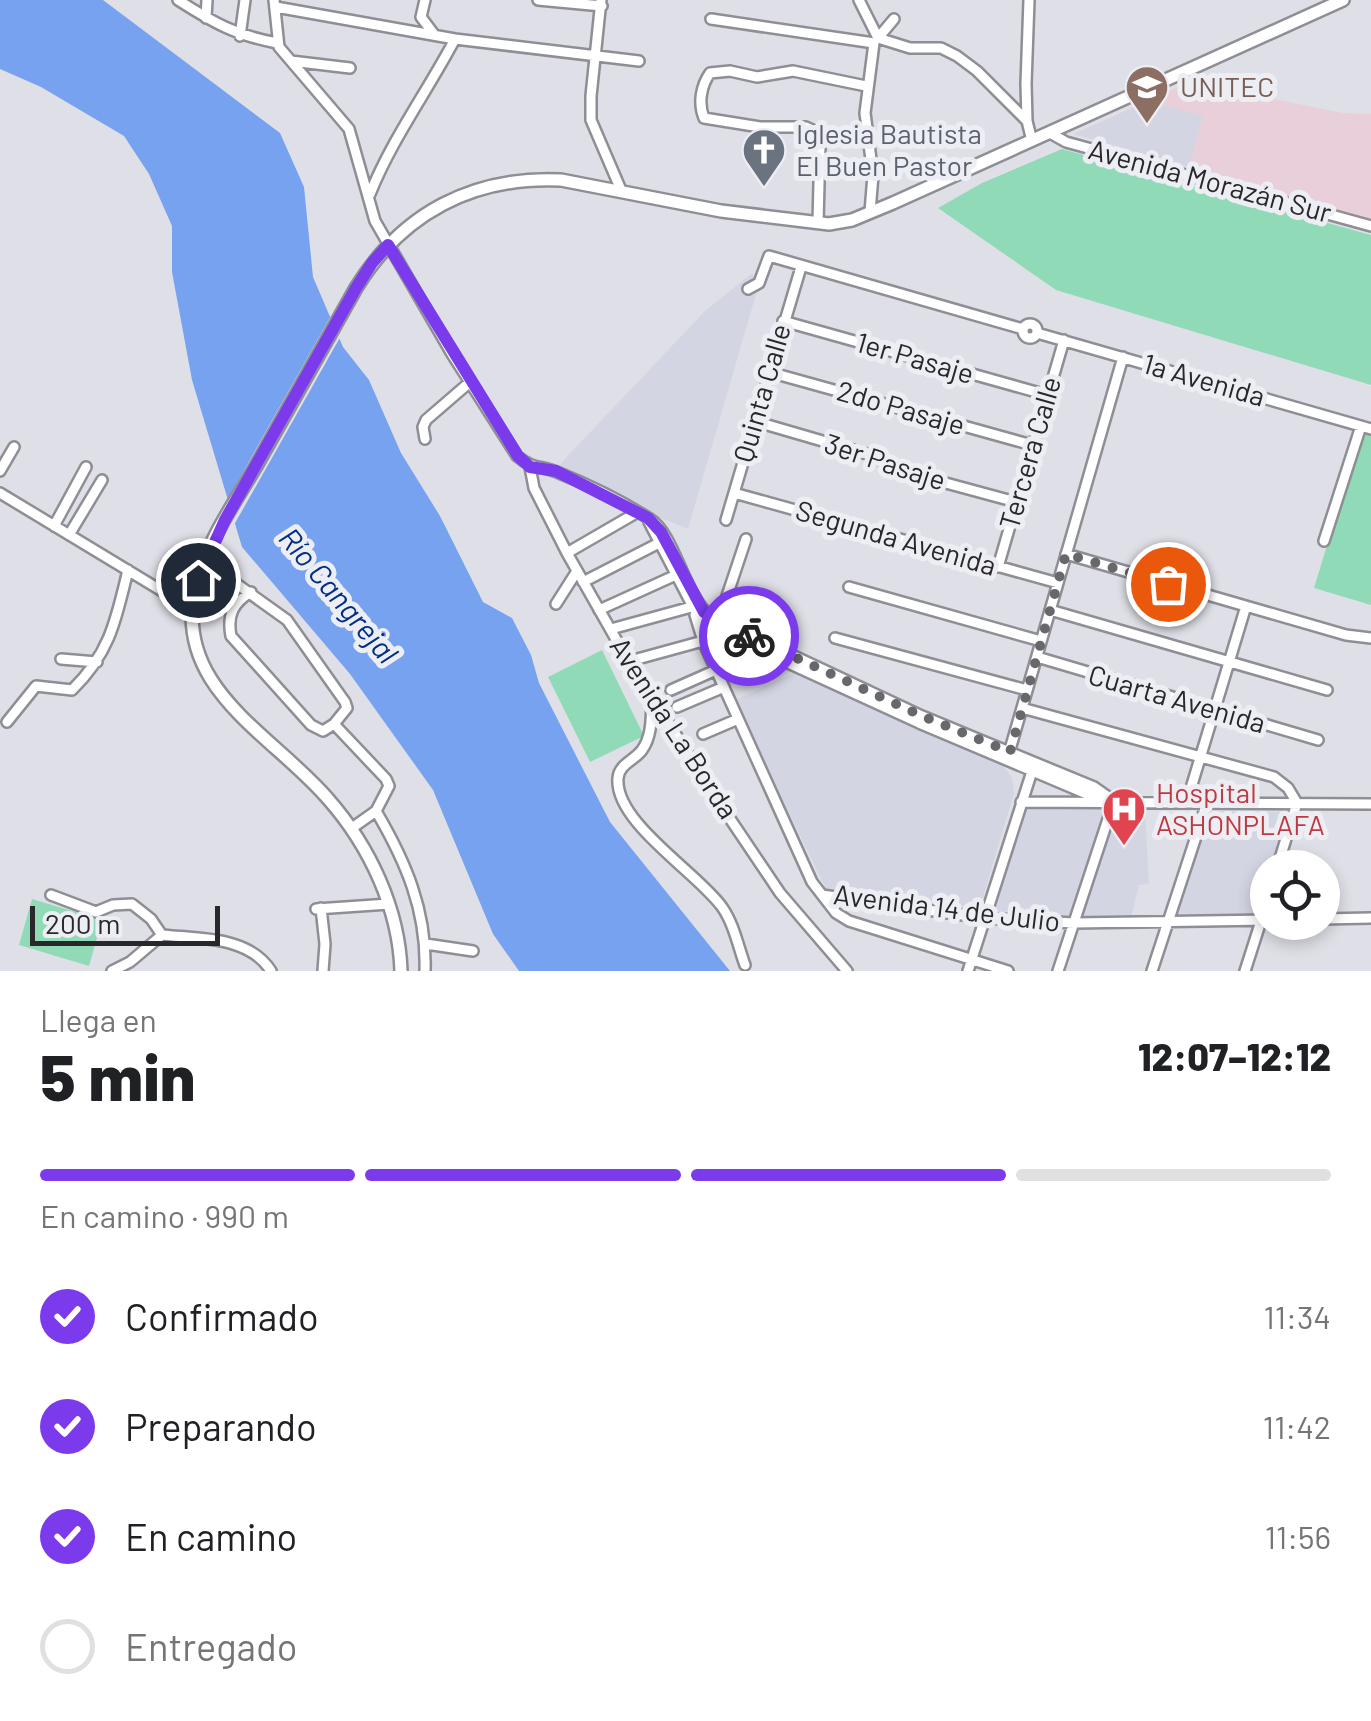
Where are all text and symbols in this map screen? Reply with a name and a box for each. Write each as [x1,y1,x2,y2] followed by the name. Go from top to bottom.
[1124,64,1170,125] school or university icon: UNITEC
[1180,69,1274,103] place label: UNITEC
[796,116,982,182] place label: Iglesia Bautista El Buen Pastor
[741,127,787,188] church icon: Iglesia Bautista El Buen Pastor
[1085,131,1335,229] street label: Avenida Morazán Sur
[725,320,797,466] street label: Quinta Calle
[852,324,978,390] street label: 1er Pasaje
[1139,345,1269,413] street label: 1a Avenida
[991,372,1067,533] street label: Tercera Calle
[833,373,969,442] street label: 2do Pasaje
[820,425,950,497] street label: 3er Pasaje
[792,492,1001,582] street label: Segunda Avenida
[272,520,407,670] water label: Río Cangrejal
[156,538,241,623] pin
[1126,542,1211,627] pin
[171,553,226,608] icon: home
[1141,557,1196,612] icon: bag
[699,586,799,686] courier
[722,609,777,664] icon: bike
[603,630,746,825] street label: Avenida La Borda
[1085,657,1270,740] street label: Cuarta Avenida
[1156,775,1325,841] place label: Hospital ASHONPLAFA
[1101,786,1147,847] hospital icon: Hospital ASHONPLAFA
[1250,850,1340,940] map controls
[1250,850,1340,940] button: locate
[832,876,1062,938] street label: Avenida 14 de Julio
[30,901,220,946] scale bar
[45,906,120,940] text: 200 m
[40,1000,157,1038] text: Llega en
[1138,1033,1331,1079] text: 12:07–12:12
[40,1036,195,1114] text: 5 min
[40,1196,289,1234] text: En camino · 990 m
[40,1289,95,1344] icon: check
[125,1293,319,1339] text: Confirmado
[1264,1297,1331,1335] text: 11:34
[40,1399,95,1454] icon: check
[125,1403,317,1449] text: Preparando
[1263,1407,1331,1445] text: 11:42
[40,1509,95,1564] icon: check
[125,1513,297,1559] text: En camino
[1265,1517,1331,1555] text: 11:56
[125,1623,297,1669] text: Entregado

